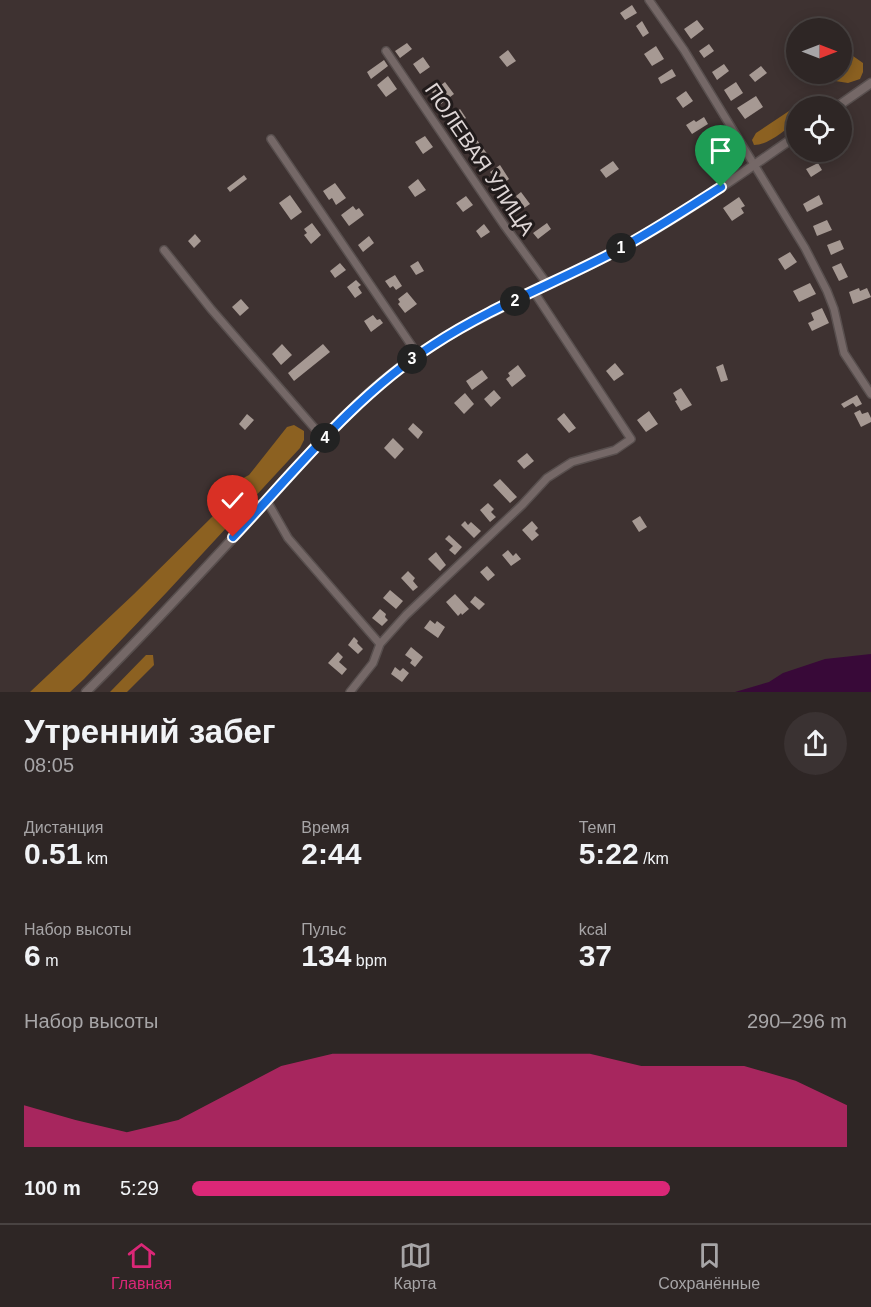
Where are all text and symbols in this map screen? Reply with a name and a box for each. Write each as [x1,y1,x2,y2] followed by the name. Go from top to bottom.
[786,18,852,84] north arrow
[786,18,852,162] map controls
[421,79,539,239] street label: ПОЛЕВАЯ УЛИЦА
[786,96,852,162] button: locate
[695,125,746,187] pin
[704,134,737,167] icon: arrive
[606,233,636,263] pin: 1
[617,239,625,256] text: 1
[500,286,530,316] pin: 2
[511,292,519,309] text: 2
[397,344,427,374] pin: 3
[408,350,416,367] text: 3
[310,423,340,453] pin: 4
[321,429,329,446] text: 4
[207,475,258,537] pin
[216,484,249,517] icon: check
[784,712,847,775] button: share
[24,713,276,750] text: Утренний забег
[24,754,74,776] text: 08:05
[24,819,103,836] text: Дистанция
[301,819,349,836] text: Время
[579,819,616,836] text: Темп
[24,837,82,870] text: 0.51
[301,837,361,870] text: 2:44
[579,837,639,870] text: 5:22
[82,850,108,867] text: km
[639,850,669,867] text: /km
[24,921,131,938] text: Набор высоты
[301,921,346,938] text: Пульс
[579,921,607,938] text: kcal
[24,939,41,972] text: 6
[301,939,351,972] text: 134
[579,939,612,972] text: 37
[41,952,58,969] text: m
[351,952,387,969] text: bpm
[24,1010,158,1032] text: Набор высоты
[747,1010,847,1032] text: 290–296 m
[24,1177,81,1199] text: 100 m
[120,1177,159,1199] text: 5:29
[111,1239,172,1293] tab: Главная
[394,1239,436,1293] tab: Карта
[658,1239,760,1293] tab: Сохранённые

